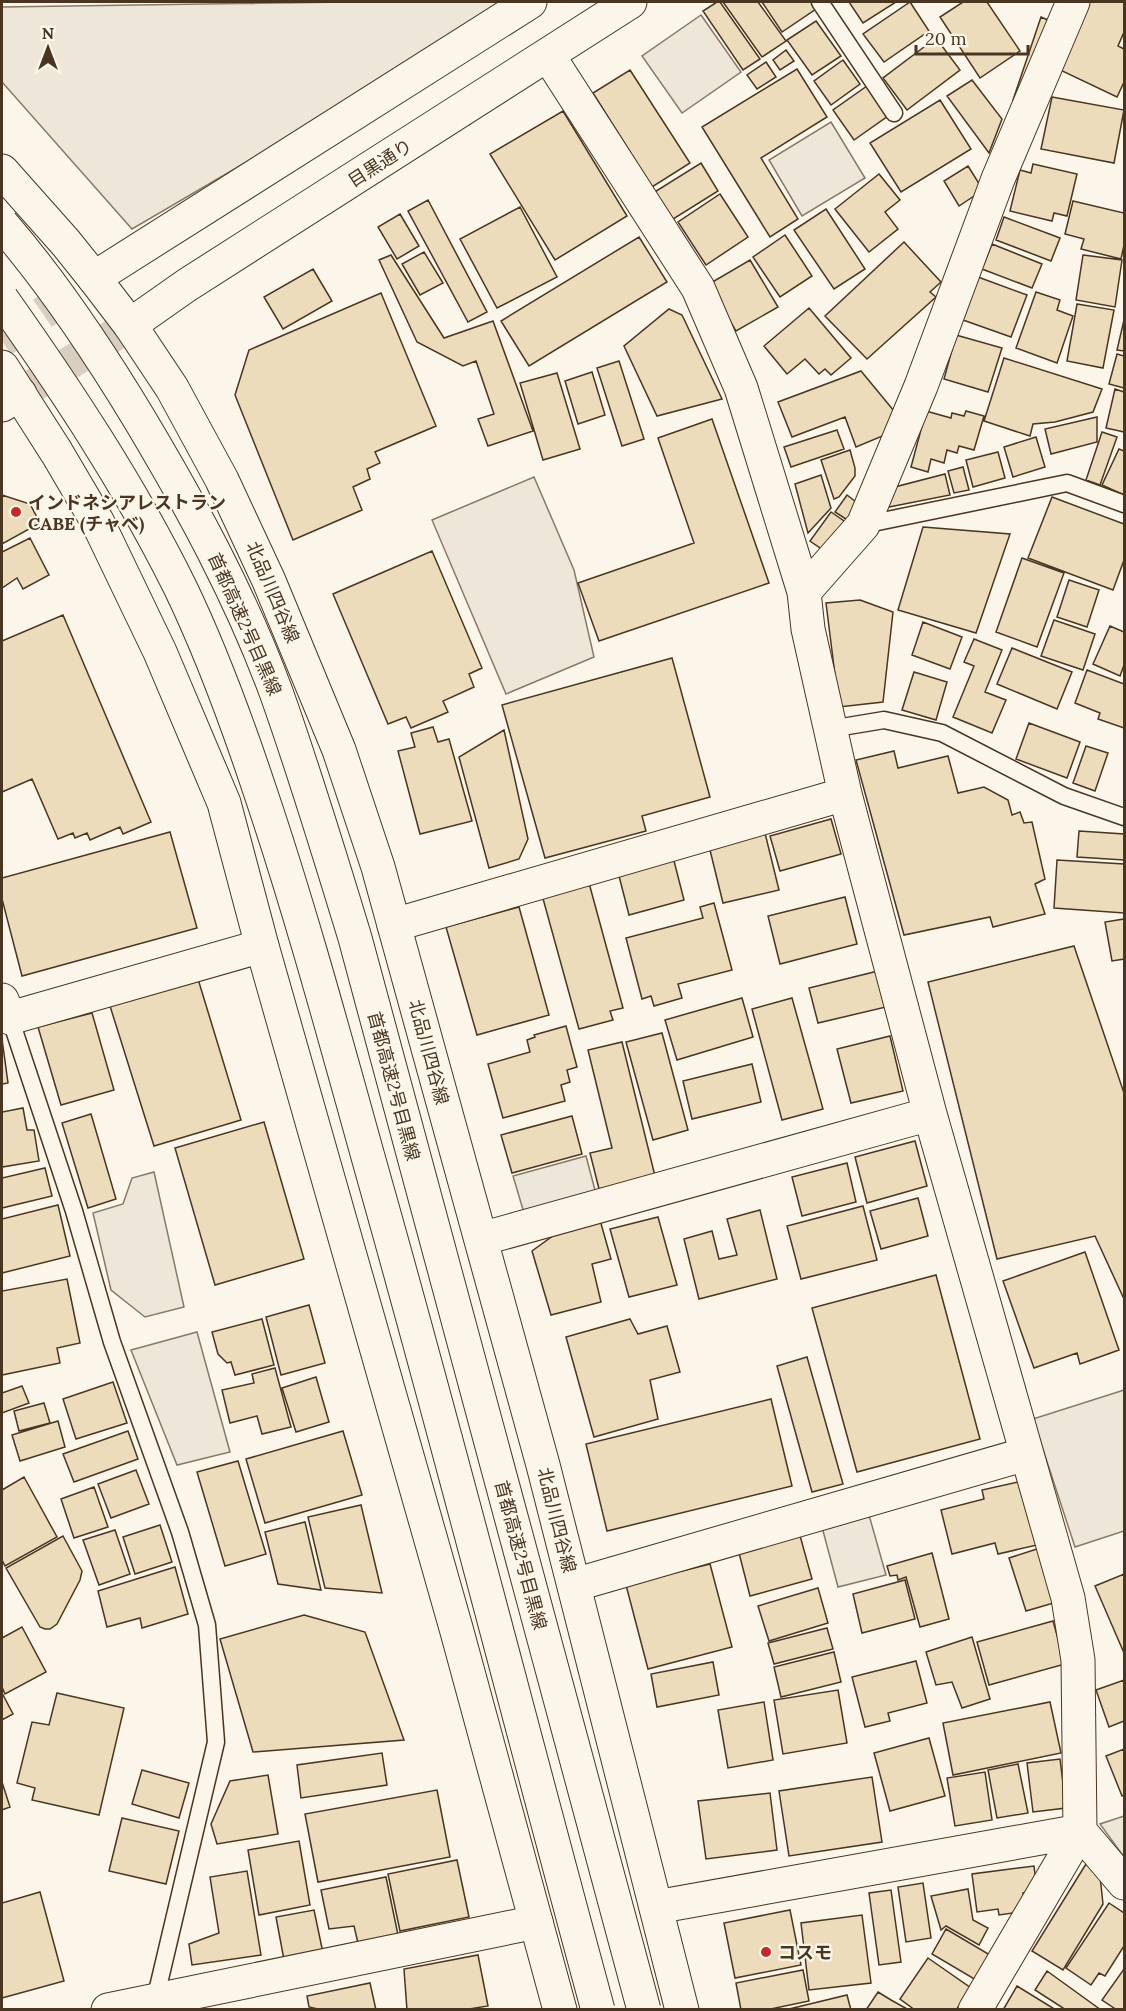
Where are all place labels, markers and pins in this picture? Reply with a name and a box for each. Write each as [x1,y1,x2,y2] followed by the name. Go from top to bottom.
[28,491,226,535] place label: インドネシアレストラン CABE (チャベ)
[9,505,23,519] marker: インドネシアレストラン CABE (チャベ)
[778,1941,832,1964] place label: コスモ
[759,1945,773,1959] marker: コスモ

